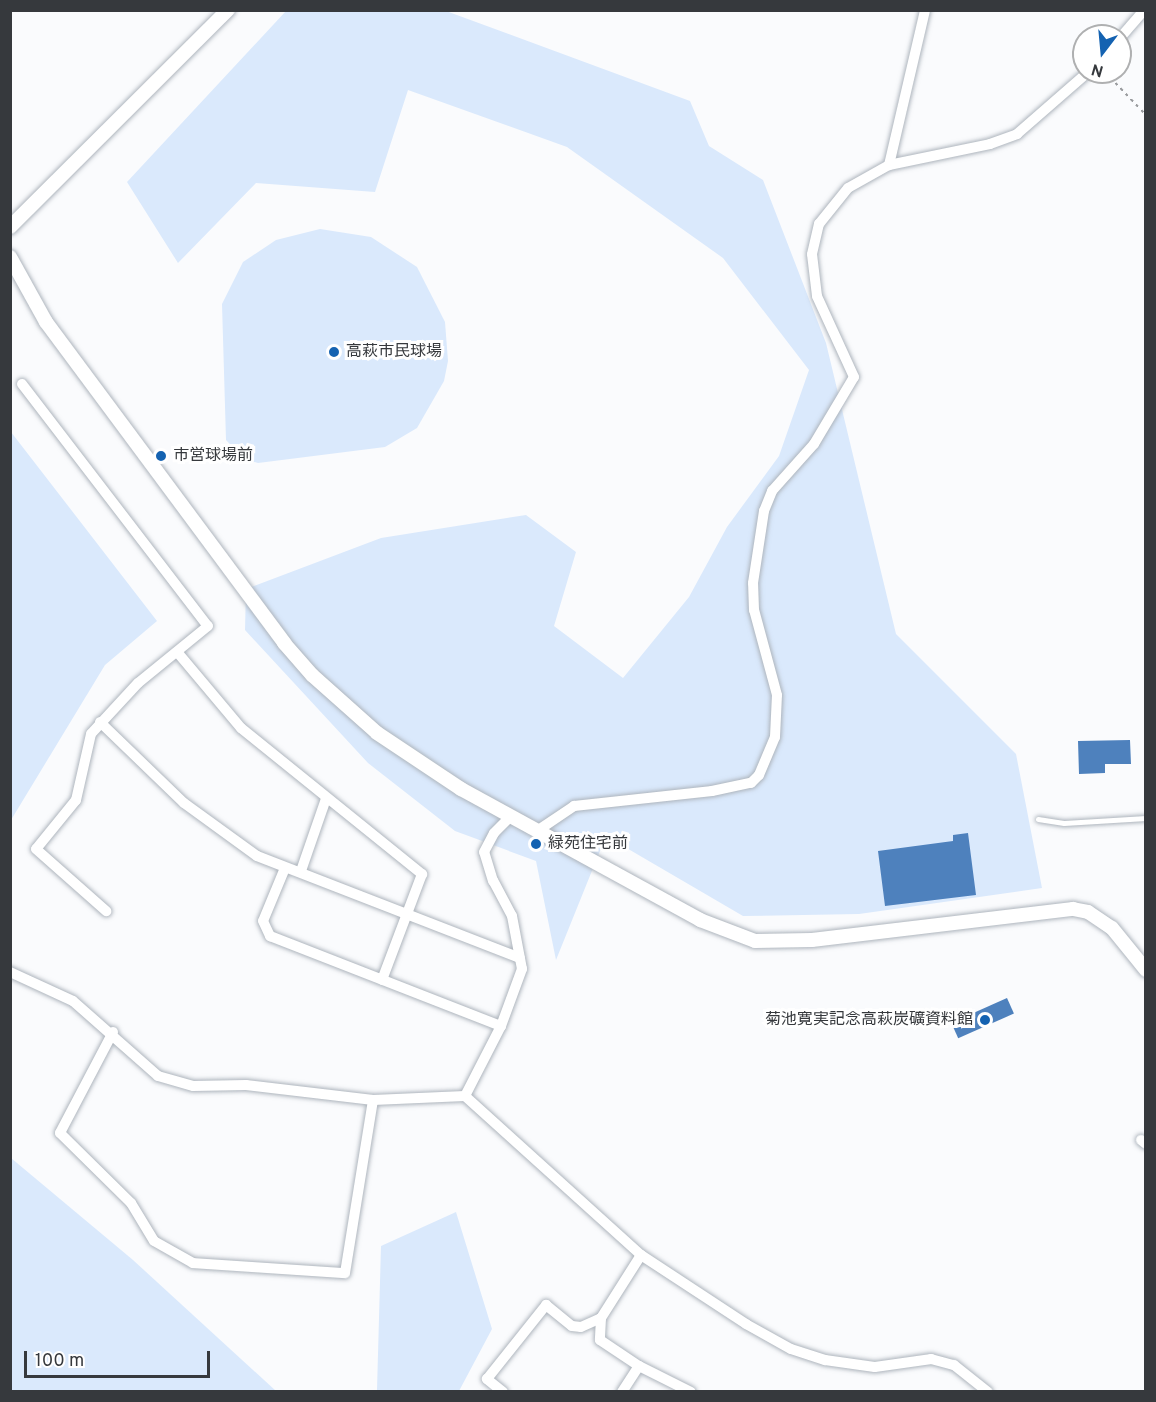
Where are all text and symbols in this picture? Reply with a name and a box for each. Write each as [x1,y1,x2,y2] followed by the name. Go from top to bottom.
[1072,24,1132,84] north arrow
[1089,58,1106,81] text: N
[346,342,442,362] place label: 高萩市民球場
[327,345,341,359] marker: 高萩市民球場
[173,446,253,466] place label: 市営球場前
[154,449,168,463] marker: 市営球場前
[548,834,628,854] place label: 緑苑住宅前
[529,837,543,851] marker: 緑苑住宅前
[765,1010,973,1030] place label: 菊池寛実記念高萩炭礦資料館
[978,1013,992,1027] marker: 菊池寛実記念高萩炭礦資料館
[27,1339,213,1377] scale bar
[35,1350,84,1373] text: 100 m

